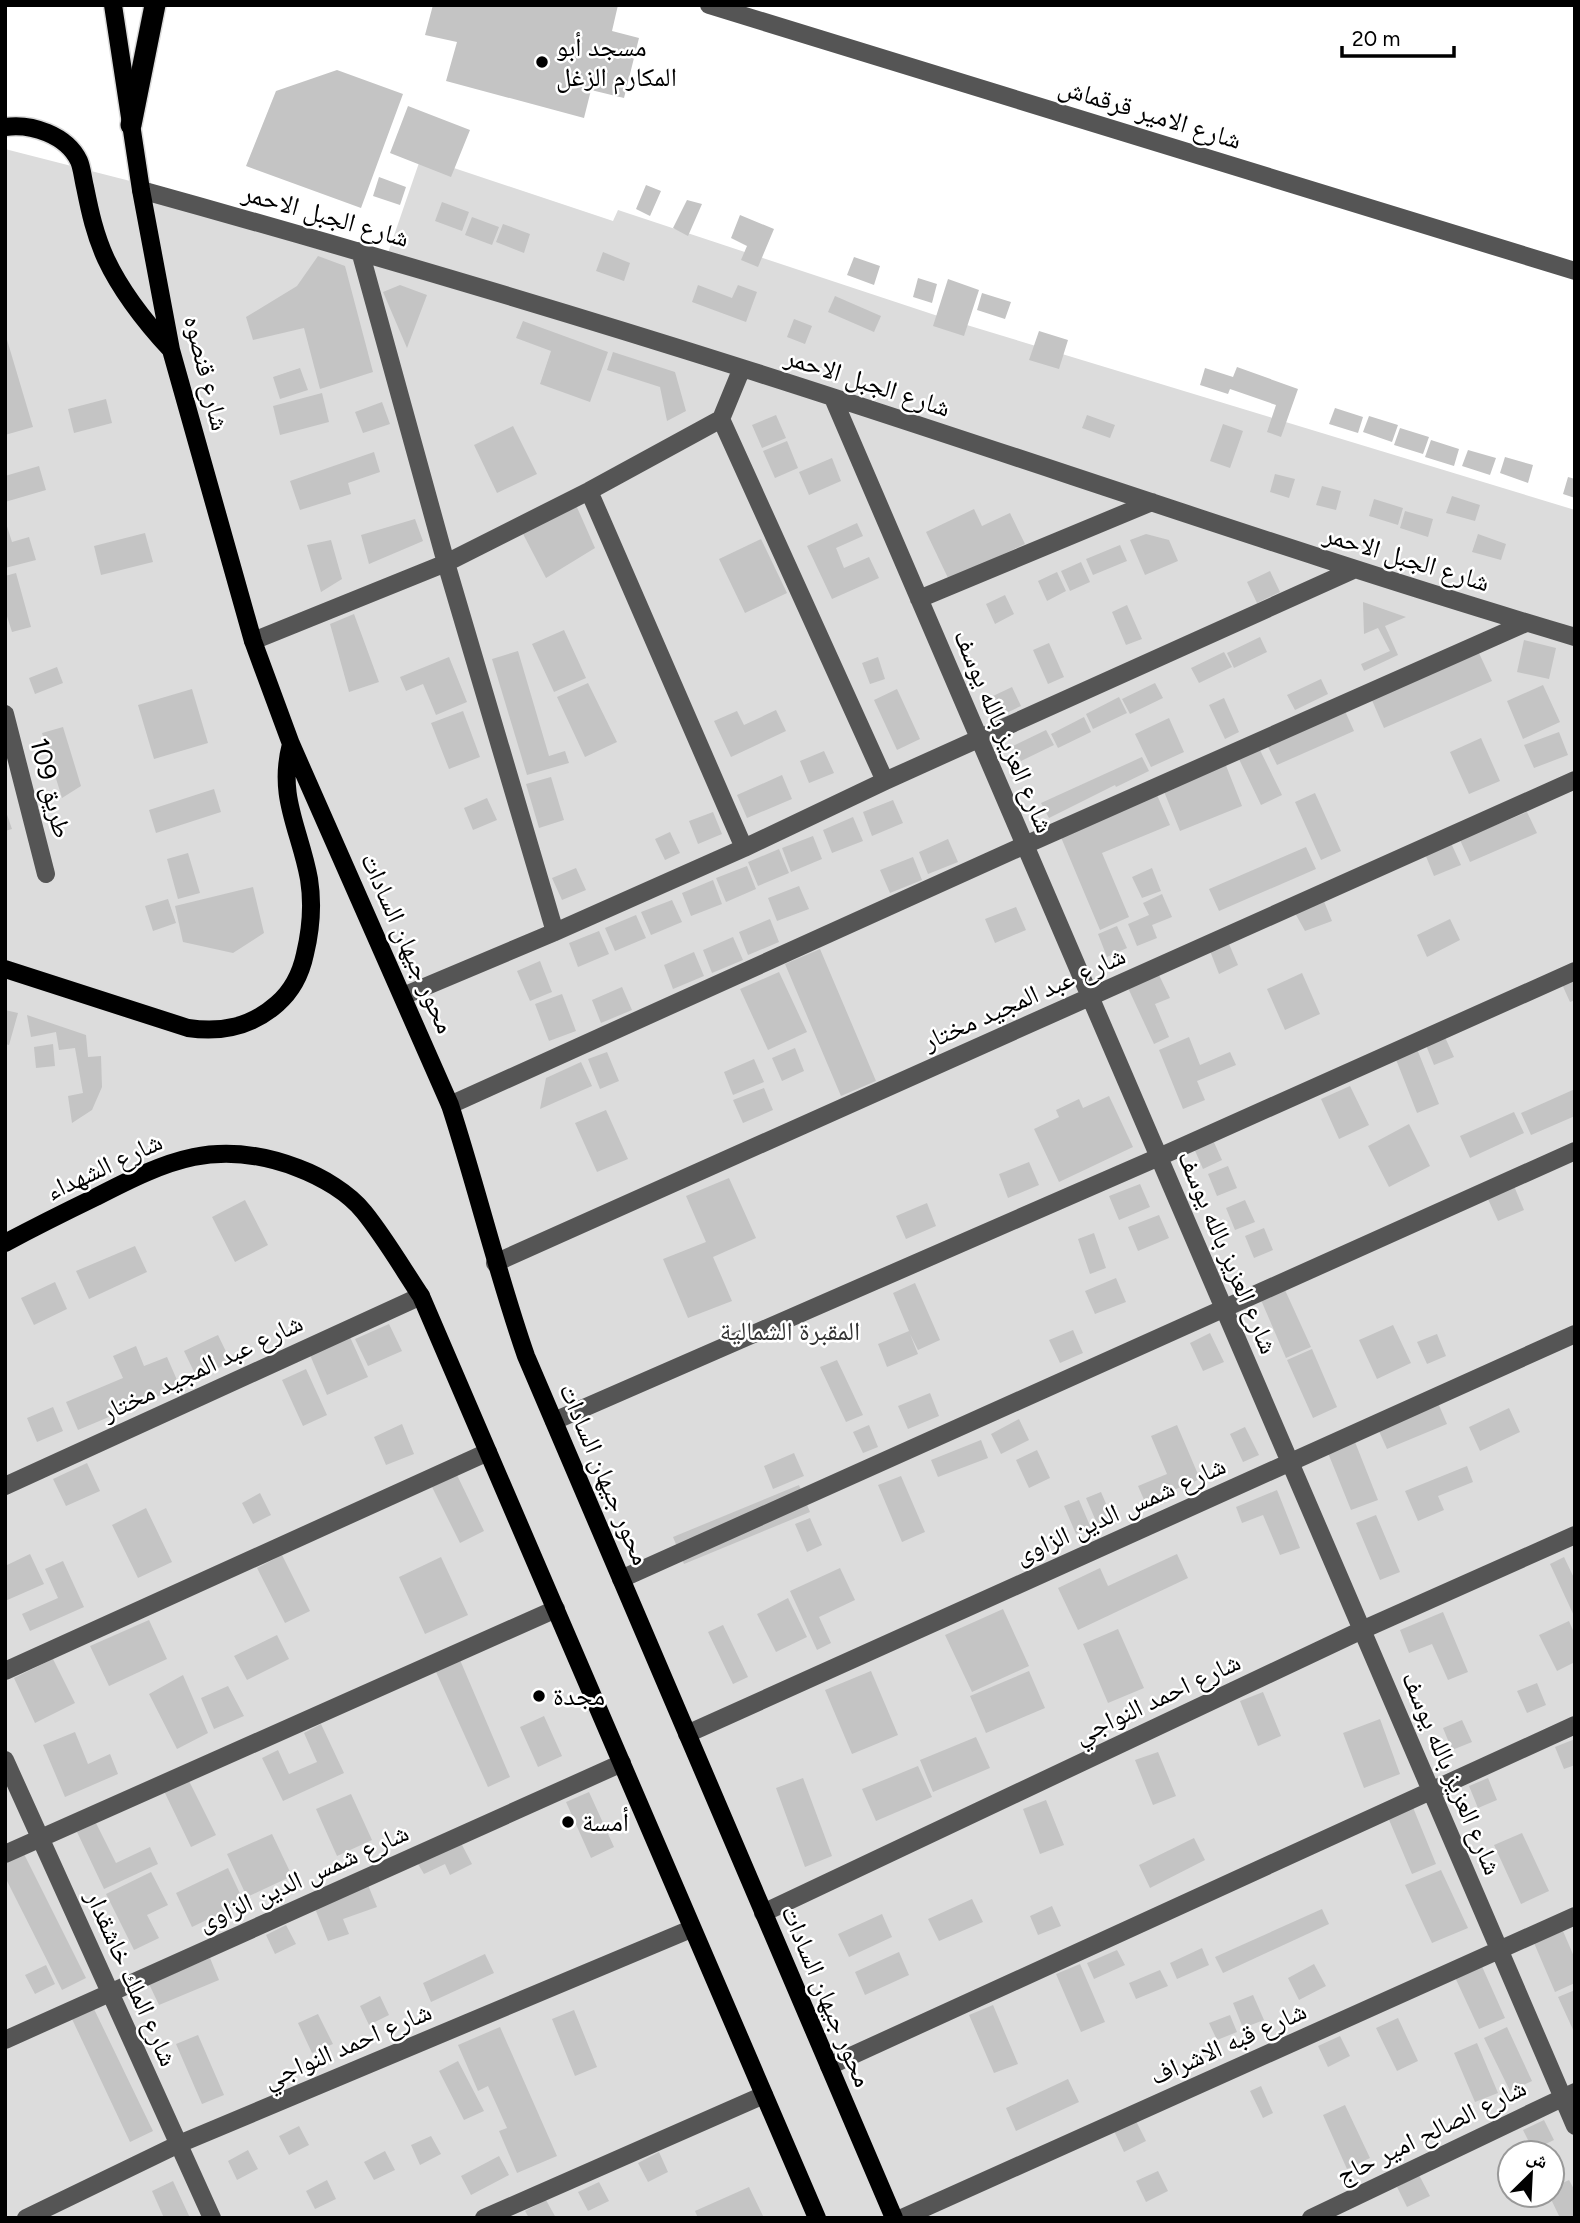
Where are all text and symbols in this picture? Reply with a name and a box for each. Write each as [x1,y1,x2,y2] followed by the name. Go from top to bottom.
[1342,14,1454,58] scale bar
[1352,26,1400,51] text: 20 m
[556,31,677,95] place label: مسجد أبو المكارم الزغل
[534,54,550,70] marker: مسجد أبو المكارم الزغل
[1055,70,1245,156] street label: شارع الامير قرقماش
[238,176,413,254] street label: شارع الجبل الاحمر
[177,312,237,434] street label: شارع قنصوه
[780,340,955,424] street label: شارع الجبل الاحمر
[1319,517,1494,598] street label: شارع الجبل الاحمر
[947,624,1061,838] street label: شارع العزيز بالله يوسف
[23,735,79,841] street label: طريق 109
[354,848,462,1038] street label: محور جيهان السادات
[917,939,1130,1057] street label: شارع عبد المجيد مختار
[41,1125,167,1207] street label: شارع الشهداء
[1171,1145,1285,1359] street label: شارع العزيز بالله يوسف
[95,1306,308,1428] street label: شارع عبد المجيد مختار
[720,1315,860,1347] park label: المقبرة الشمالية
[552,1378,658,1570] street label: محور جيهان السادات
[1009,1449,1231,1571] street label: شارع شمس الدين الزاوى
[1069,1645,1247,1755] street label: شارع احمد النواجي
[1395,1666,1509,1880] street label: شارع العزيز بالله يوسف
[553,1680,605,1712] place label: مجدة
[531,1688,547,1704] marker: مجدة
[582,1806,629,1838] place label: أمسة
[560,1814,576,1830] marker: أمسة
[192,1816,414,1938] street label: شارع شمس الدين الزاوى
[79,1884,185,2071] street label: شارع الملك خاشقدار
[774,1900,880,2092] street label: محور جيهان السادات
[1145,1994,1311,2092] street label: شارع قبه الاشراف
[258,1995,438,2099] street label: شارع احمد النواجي
[1331,2071,1532,2192] street label: شارع الصالح امير حاج
[1496,2139,1566,2209] north arrow
[1524,2144,1552,2174] text: ش

